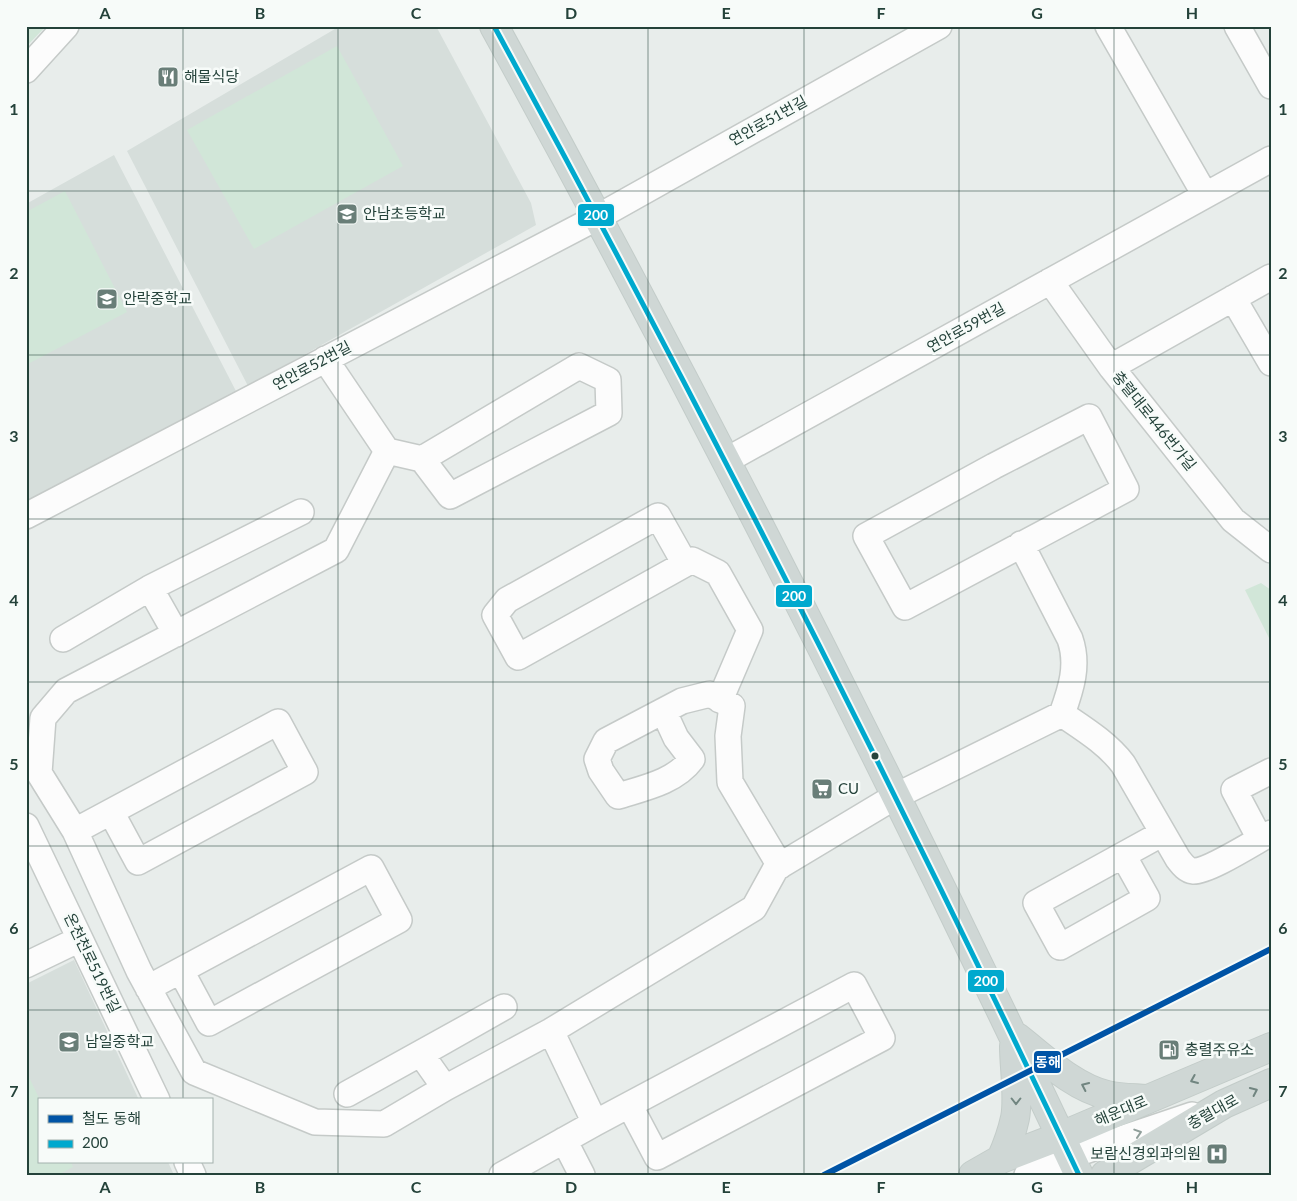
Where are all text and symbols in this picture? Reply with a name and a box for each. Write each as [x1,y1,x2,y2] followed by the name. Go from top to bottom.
[98,3,111,22] text: A
[255,3,265,22] text: B
[411,3,422,22] text: C
[565,3,577,22] text: D
[721,3,731,22] text: E
[876,3,886,22] text: F
[1031,3,1043,22] text: G
[1186,3,1198,22] text: H
[156,65,180,89] restaurant icon: 해물식당
[184,67,239,85] place label: 해물식당
[725,91,810,149] street label: 연안로51번길
[9,99,19,118] text: 1
[1278,99,1288,118] text: 1
[335,202,359,226] school or university icon: 안남초등학교
[577,203,615,227] line badge: 200
[363,204,446,222] place label: 안남초등학교
[584,206,608,223] text: 200
[9,263,19,282] text: 2
[1278,263,1288,282] text: 2
[95,287,119,311] school or university icon: 안락중학교
[123,289,192,307] place label: 안락중학교
[923,298,1008,356] street label: 연안로59번길
[269,337,354,393] street label: 연안로52번길
[1109,367,1200,474] street label: 충렬대로446번가길
[9,426,19,445] text: 3
[1278,426,1288,445] text: 3
[775,584,813,608] line badge: 200
[782,587,806,604] text: 200
[9,590,19,609] text: 4
[1278,590,1288,609] text: 4
[870,751,880,761] unlabelled marker
[9,754,19,773] text: 5
[1278,754,1288,773] text: 5
[810,777,834,801] supermarket icon: CU
[838,779,859,797] place label: CU
[61,910,125,1015] street label: 온천천로519번길
[9,918,19,937] text: 6
[1278,918,1288,937] text: 6
[967,969,1005,993] line badge: 200
[974,972,998,989] text: 200
[57,1030,81,1054] school or university icon: 남일중학교
[85,1032,154,1050] place label: 남일중학교
[1157,1038,1181,1062] fuel station icon: 충렬주유소
[1185,1040,1254,1058] place label: 충렬주유소
[1033,1050,1062,1074] line badge: 동해
[1035,1053,1061,1070] text: 동해
[1190,1074,1199,1084] one-way arrow
[9,1081,19,1100] text: 7
[1278,1081,1288,1100] text: 7
[1081,1082,1090,1092] one-way arrow
[1249,1086,1258,1097] one-way arrow
[1184,1090,1241,1132] street label: 충렬대로
[1092,1091,1150,1129] street label: 해운대로
[38,1098,212,1164] legend
[1011,1098,1021,1105] one-way arrow
[82,1109,141,1127] text: 철도 동해
[1134,1129,1142,1139] one-way arrow
[82,1133,108,1151] text: 200
[1205,1142,1229,1166] hospital icon: 보람신경외과의원
[1091,1144,1201,1162] place label: 보람신경외과의원
[98,1177,111,1196] text: A
[255,1177,265,1196] text: B
[411,1177,422,1196] text: C
[565,1177,577,1196] text: D
[721,1177,731,1196] text: E
[876,1177,886,1196] text: F
[1031,1177,1043,1196] text: G
[1186,1177,1198,1196] text: H

